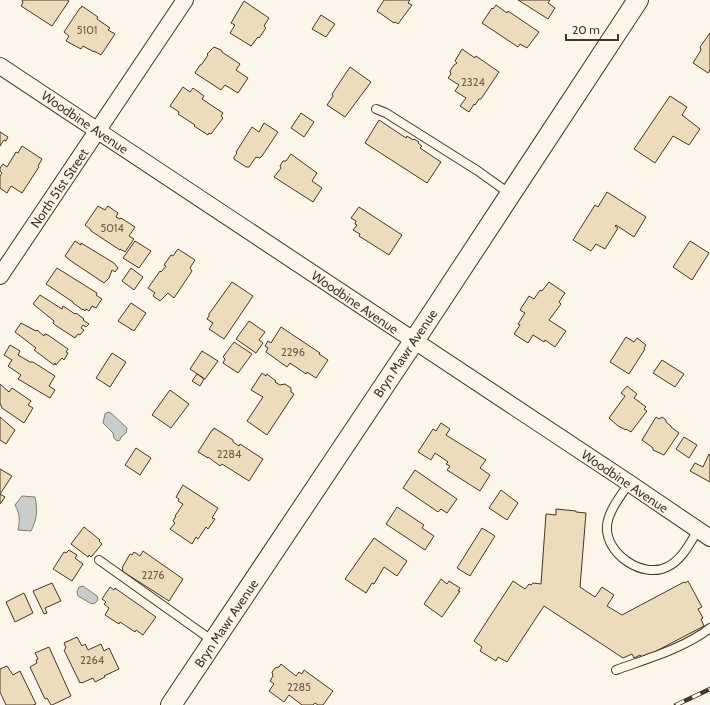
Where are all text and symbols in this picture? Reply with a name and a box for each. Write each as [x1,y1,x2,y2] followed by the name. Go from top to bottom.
[566,16,618,42] scale bar
[572,22,600,37] text: 20 m
[77,23,97,37] house number: 5101
[461,75,486,89] house number: 2324
[39,87,132,157] street label: Woodbine Avenue
[27,145,92,231] street label: North 51st Street
[100,221,124,235] house number: 5014
[309,267,402,337] street label: Woodbine Avenue
[370,306,441,400] street label: Bryn Mawr Avenue
[281,345,305,359] house number: 2296
[579,446,672,516] street label: Woodbine Avenue
[217,447,242,461] house number: 2284
[141,568,165,582] house number: 2276
[191,576,262,670] street label: Bryn Mawr Avenue
[80,653,105,667] house number: 2264
[287,680,311,694] house number: 2285

